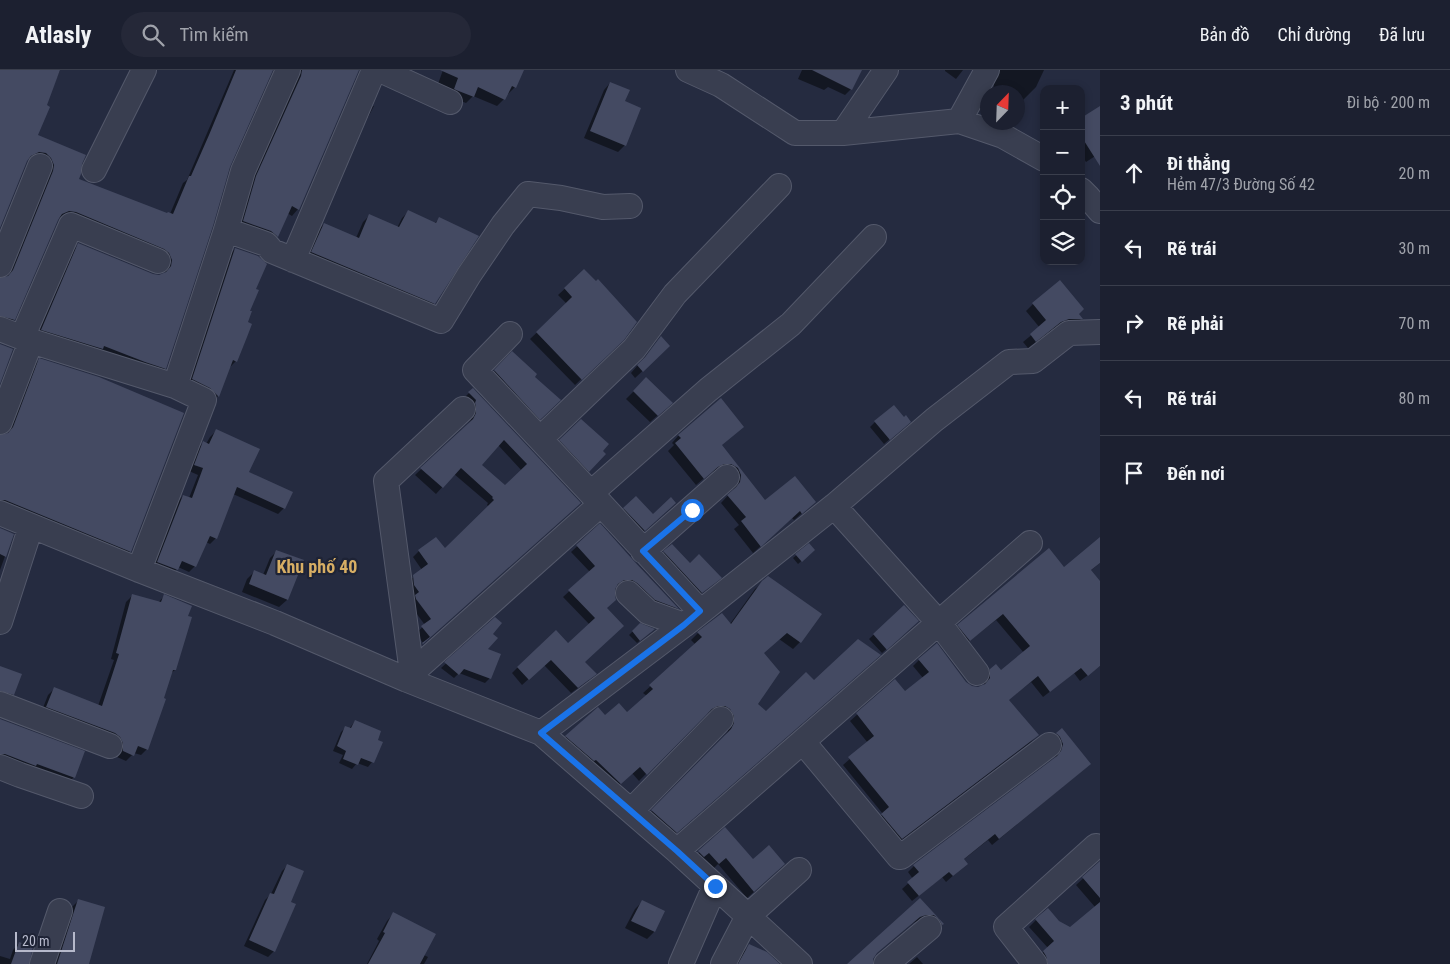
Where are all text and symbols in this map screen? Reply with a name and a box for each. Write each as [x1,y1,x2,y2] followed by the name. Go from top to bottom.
[121,12,471,57] search box
[25,21,91,49] text: Atlasly
[139,21,167,49] icon: search
[179,23,249,46] text: Tìm kiếm
[1200,24,1250,45] text: Bản đồ
[1278,24,1351,45] text: Chỉ đường
[1379,24,1425,45] text: Đã lưu
[980,85,1025,130] north arrow
[1040,85,1085,265] map controls
[1040,85,1085,130] button: +
[1120,91,1173,115] text: 3 phút
[1347,93,1430,112] text: Đi bộ · 200 m
[1040,130,1085,175] button: −
[1167,152,1230,175] text: Đi thẳng
[1120,159,1148,187] icon: ahead
[1398,164,1430,183] text: 20 m
[1040,175,1085,220] button: locate
[1167,175,1315,194] text: Hẻm 47/3 Đường Số 42
[1040,220,1085,265] button: layers
[1120,234,1148,262] icon: left
[1167,237,1217,260] text: Rẽ trái
[1398,239,1430,258] text: 30 m
[1120,309,1148,337] icon: right
[1167,312,1223,335] text: Rẽ phải
[1398,314,1430,333] text: 70 m
[1120,384,1148,412] icon: left
[1167,387,1217,410] text: Rẽ trái
[1398,389,1430,408] text: 80 m
[1120,459,1148,487] icon: arrive
[1167,462,1225,485] text: Đến nơi
[681,499,704,522] route start
[277,556,357,577] district label: Khu phố 40
[704,875,727,898] route end
[15,929,75,952] scale bar
[22,933,50,949] text: 20 m

